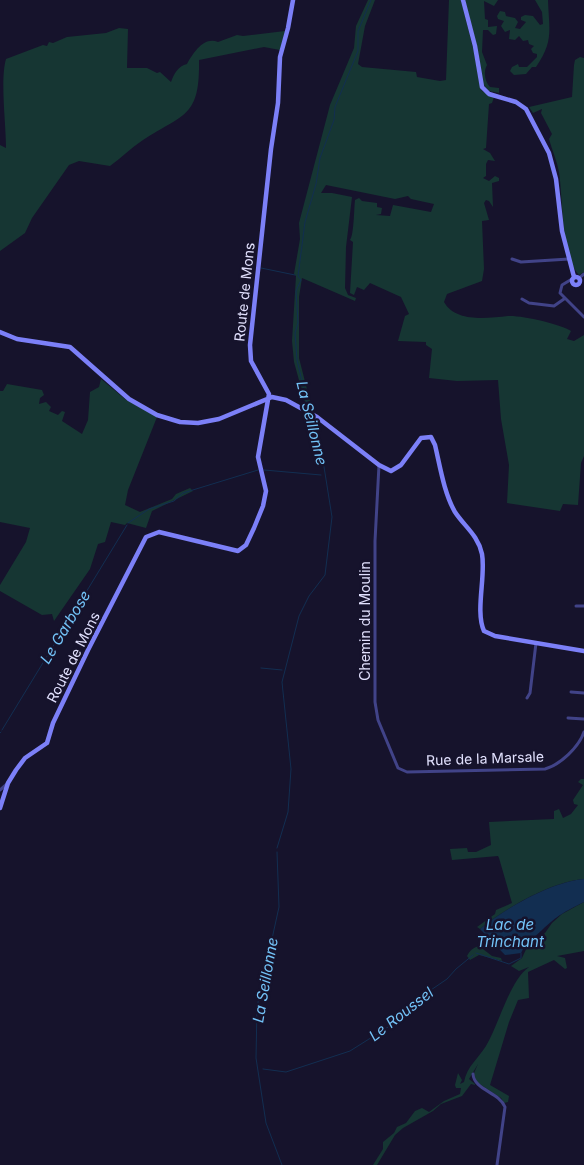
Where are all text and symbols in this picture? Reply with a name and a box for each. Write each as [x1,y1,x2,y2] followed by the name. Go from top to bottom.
[230,242,258,342] street label: Route de Mons
[292,379,332,467] water label: La Seillonne
[356,561,373,681] street label: Chemin du Moulin
[36,587,94,667] water label: Le Garbose
[43,609,103,705] street label: Route de Mons
[426,747,544,769] street label: Rue de la Marsale
[476,915,545,951] water label: Lac de Trinchant
[248,936,282,1024] water label: La Seillonne
[365,983,437,1045] water label: Le Roussel

